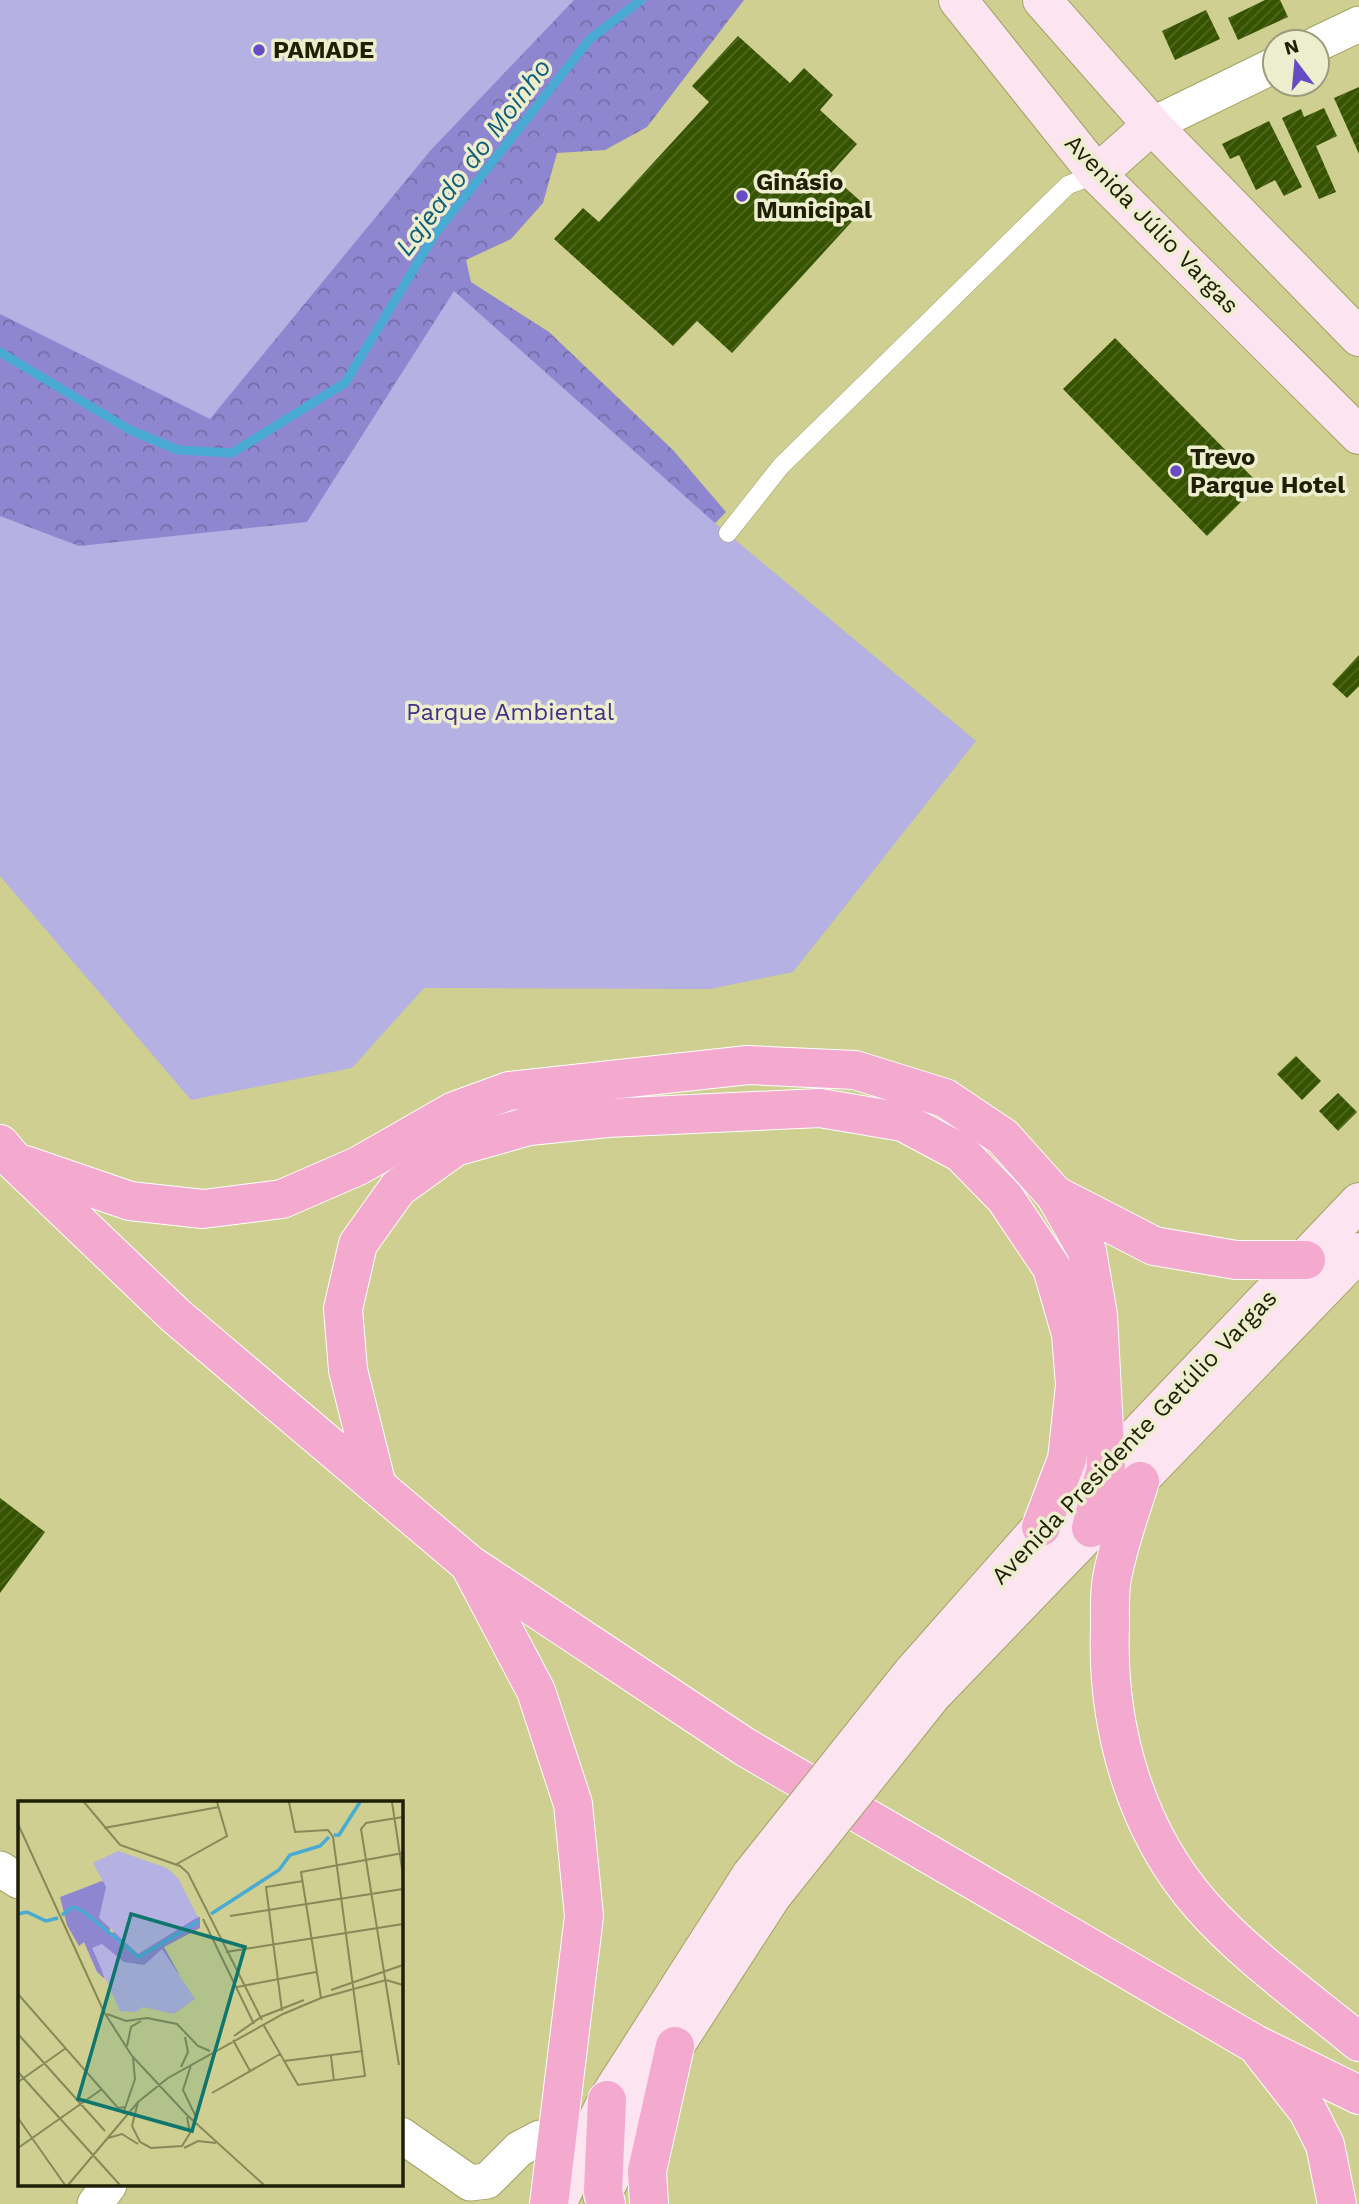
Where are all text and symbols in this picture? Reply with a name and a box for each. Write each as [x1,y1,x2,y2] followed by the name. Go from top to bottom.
[1261,28,1331,98] north arrow
[1282,34,1301,60] text: N
[273,36,374,64] place label: PAMADE
[251,42,267,58] marker: PAMADE
[389,53,557,261] water label: Lajeado do Moinho
[1059,129,1245,319] street label: Avenida Júlio Vargas
[756,168,872,224] place label: Ginásio Municipal
[734,188,750,204] marker: Ginásio Municipal
[1190,443,1345,499] place label: Trevo Parque Hotel
[1168,463,1184,479] marker: Trevo Parque Hotel
[406,698,615,726] park label: Parque Ambiental
[985,1284,1283,1590] street label: Avenida Presidente Getúlio Vargas
[18,1801,402,2186] inset map

